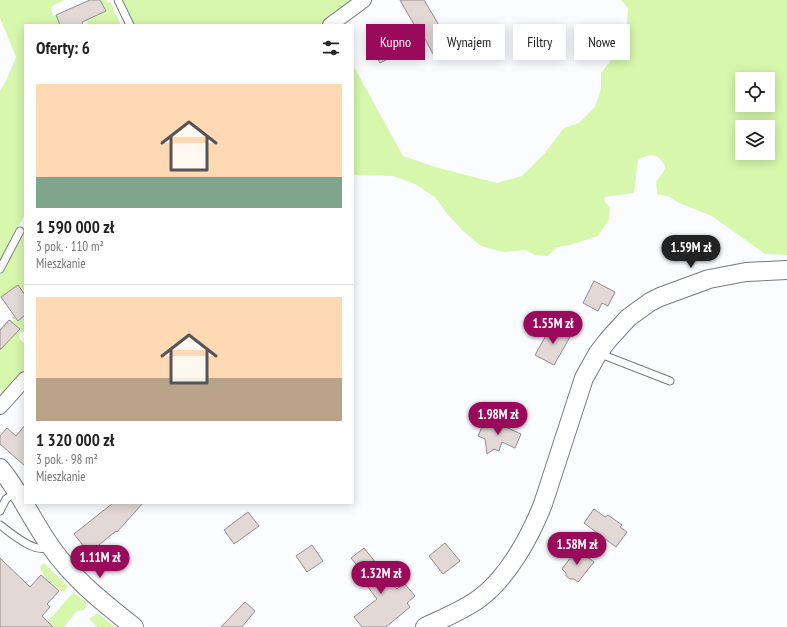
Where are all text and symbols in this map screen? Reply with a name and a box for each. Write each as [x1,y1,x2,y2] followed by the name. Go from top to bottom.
[366,24,425,60] chip: Kupno
[433,24,505,60] chip: Wynajem
[513,24,566,60] chip: Filtry
[574,24,630,60] chip: Nowe
[36,37,90,59] text: Oferty: 6
[320,37,342,59] icon: filters
[735,72,775,160] map controls
[735,72,775,112] button: locate
[153,110,225,182] icon: home
[735,120,775,160] button: layers
[36,216,114,238] text: 1 590 000 zł
[650,235,732,269] pin: 1.59M zł
[36,238,104,255] text: 3 pok. · 110 m²
[670,239,712,256] text: 1.59M zł
[36,255,86,272] text: Mieszkanie
[512,311,594,345] pin: 1.55M zł
[532,315,574,332] text: 1.55M zł
[153,323,225,395] icon: home
[457,402,539,436] pin: 1.98M zł
[477,406,519,423] text: 1.98M zł
[36,429,114,451] text: 1 320 000 zł
[36,451,98,468] text: 3 pok. · 98 m²
[36,468,86,485] text: Mieszkanie
[536,532,618,566] pin: 1.58M zł
[556,536,598,553] text: 1.58M zł
[59,545,141,579] pin: 1.11M zł
[79,549,121,566] text: 1.11M zł
[340,561,422,595] pin: 1.32M zł
[360,565,402,582] text: 1.32M zł

